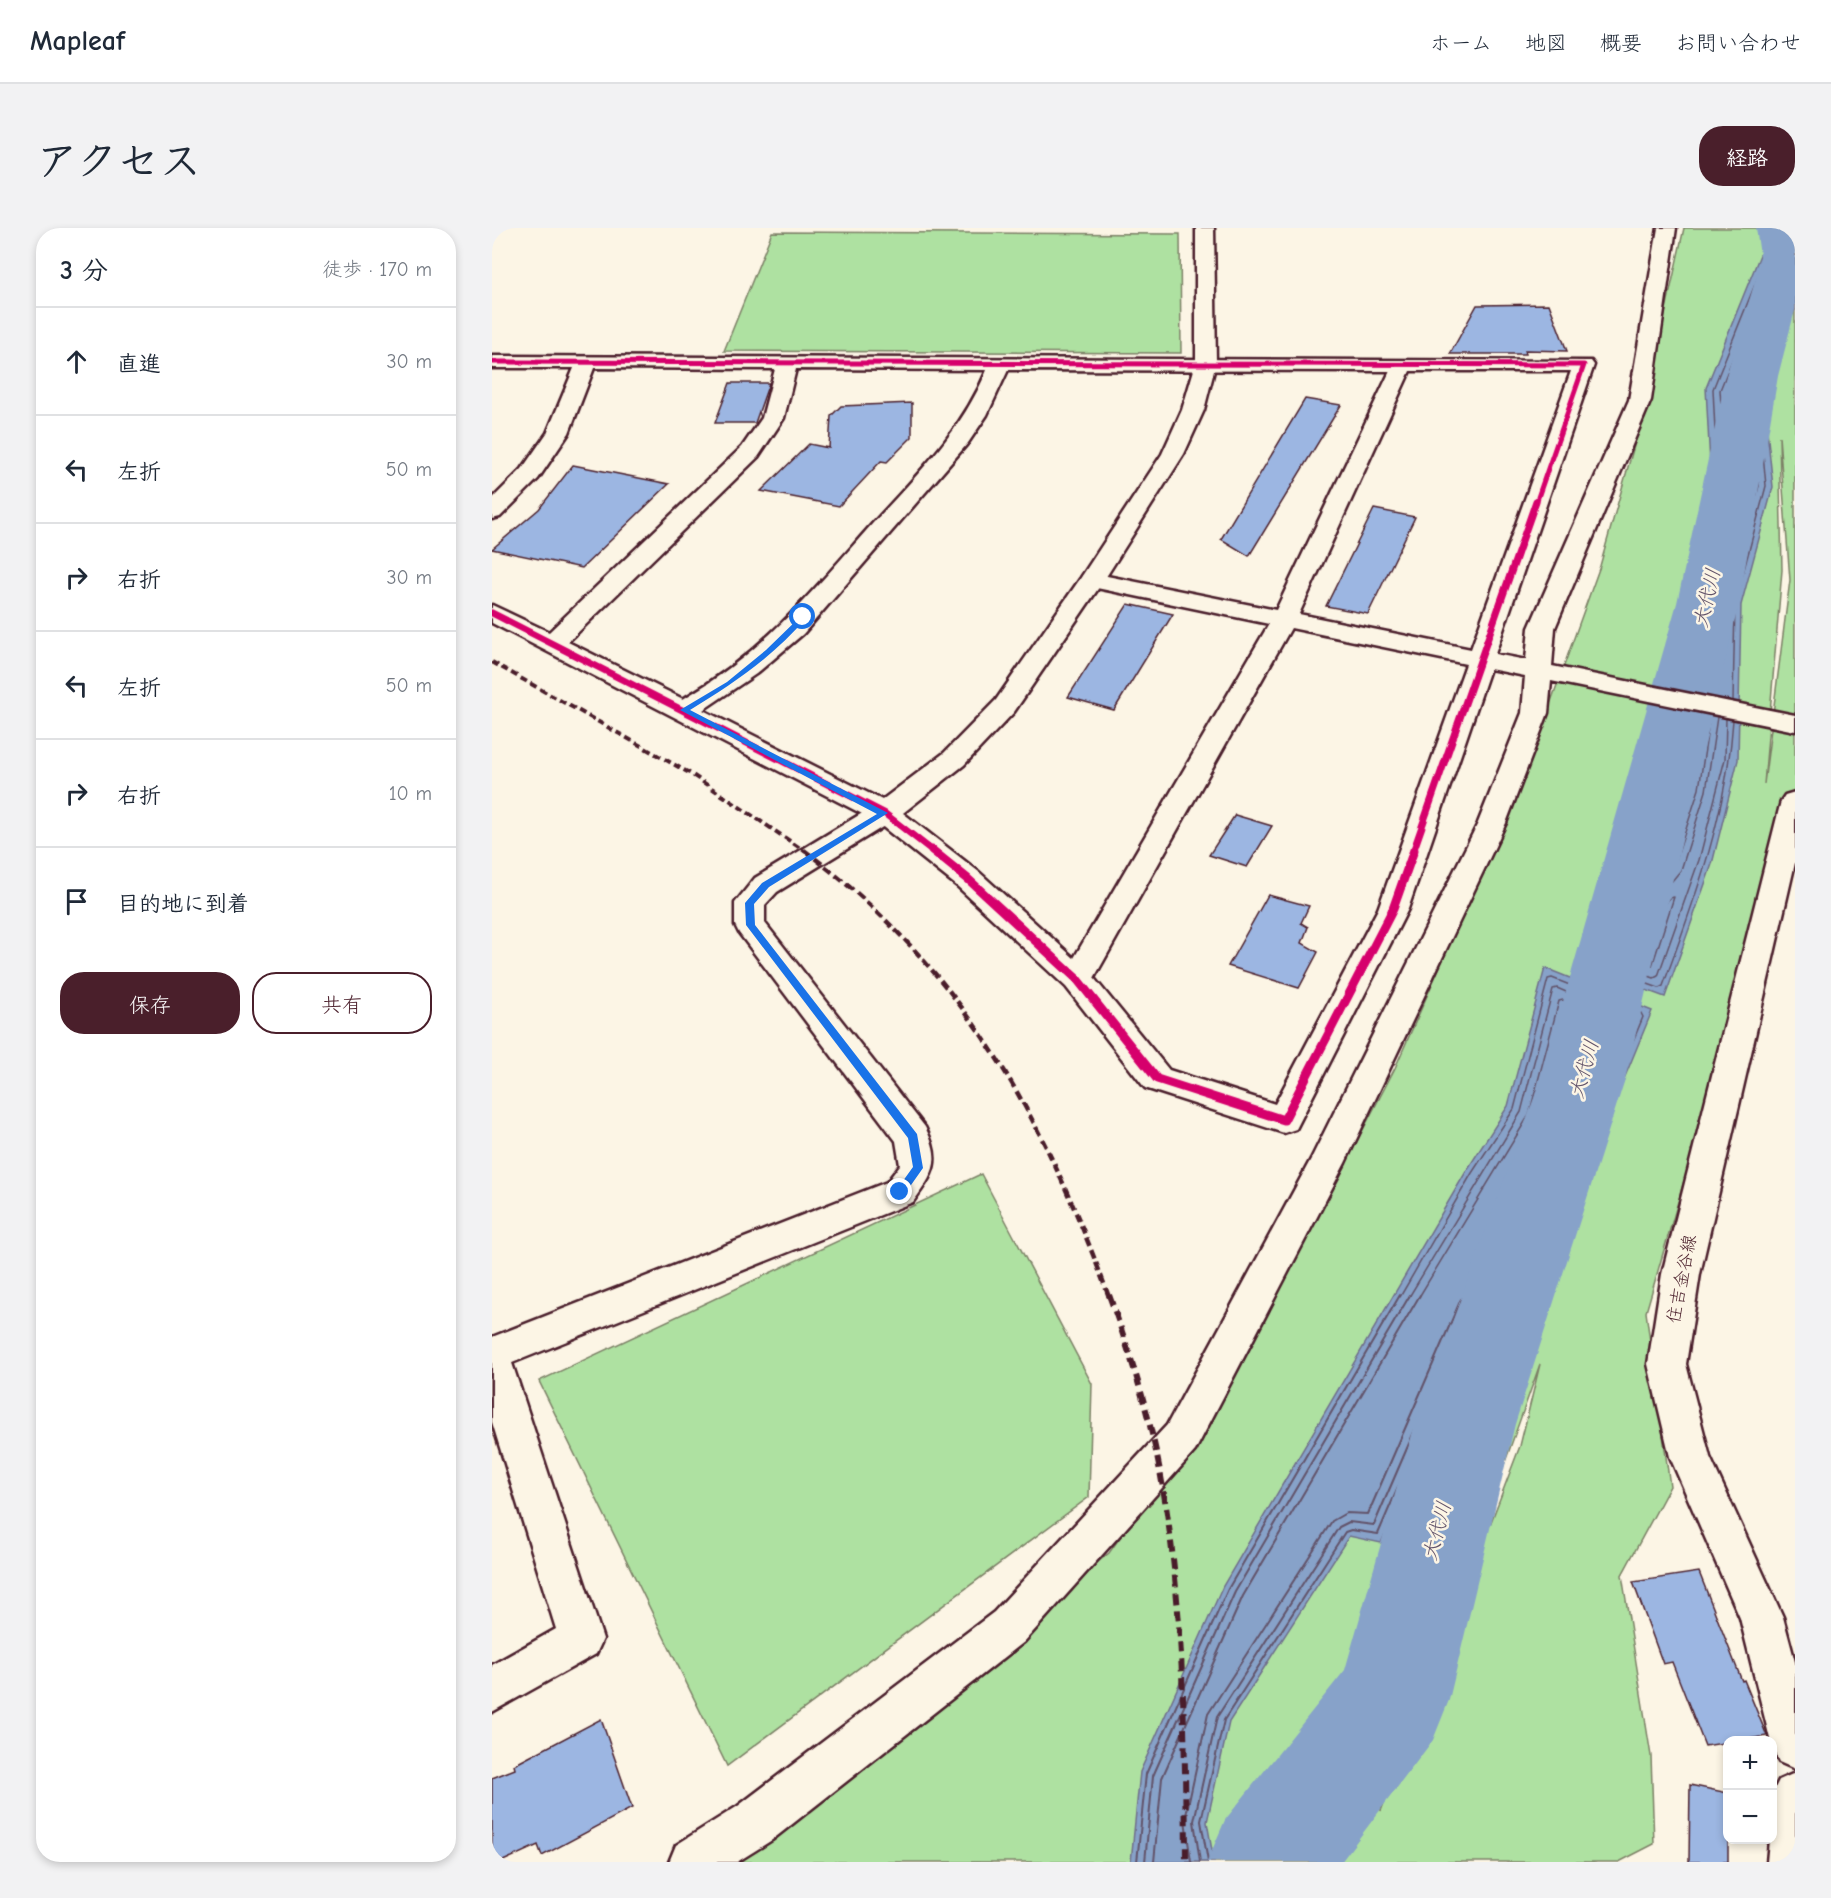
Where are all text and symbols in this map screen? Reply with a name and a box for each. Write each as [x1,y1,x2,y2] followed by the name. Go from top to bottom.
[30,25,125,57] text: Mapleaf
[1430,31,1492,55] text: ホーム
[1525,31,1567,55] text: 地図
[1600,31,1642,55] text: 概要
[1675,31,1801,55] text: お問い合わせ
[1699,126,1795,186] button: 経路
[36,137,201,186] text: アクセス
[60,256,108,286] text: 3 分
[322,258,432,281] text: 徒歩 · 170 m
[60,345,93,378] icon: ahead
[386,350,432,373] text: 30 m
[117,351,161,377] text: 直進
[60,453,93,486] icon: left
[386,458,432,481] text: 50 m
[117,459,161,485] text: 左折
[60,561,93,594] icon: right
[386,566,432,589] text: 30 m
[1689,566,1725,630] water label: 大代川
[117,567,161,593] text: 右折
[789,603,815,629] route start
[60,669,93,702] icon: left
[386,674,432,697] text: 50 m
[117,675,161,701] text: 左折
[60,777,93,810] icon: right
[389,782,432,805] text: 10 m
[117,783,161,809] text: 右折
[60,885,93,918] icon: arrive
[117,891,249,917] text: 目的地に到着
[60,972,240,1034] button: 保存
[252,972,432,1034] button: 共有
[1565,1037,1603,1101] water label: 大代川
[886,1178,912,1204] route end
[1663,1233,1701,1325] street label: 住吉金谷線
[1418,1499,1456,1563] water label: 大代川
[1723,1736,1777,1844] map controls
[1723,1736,1777,1790] button: +
[1723,1790,1777,1844] button: −

